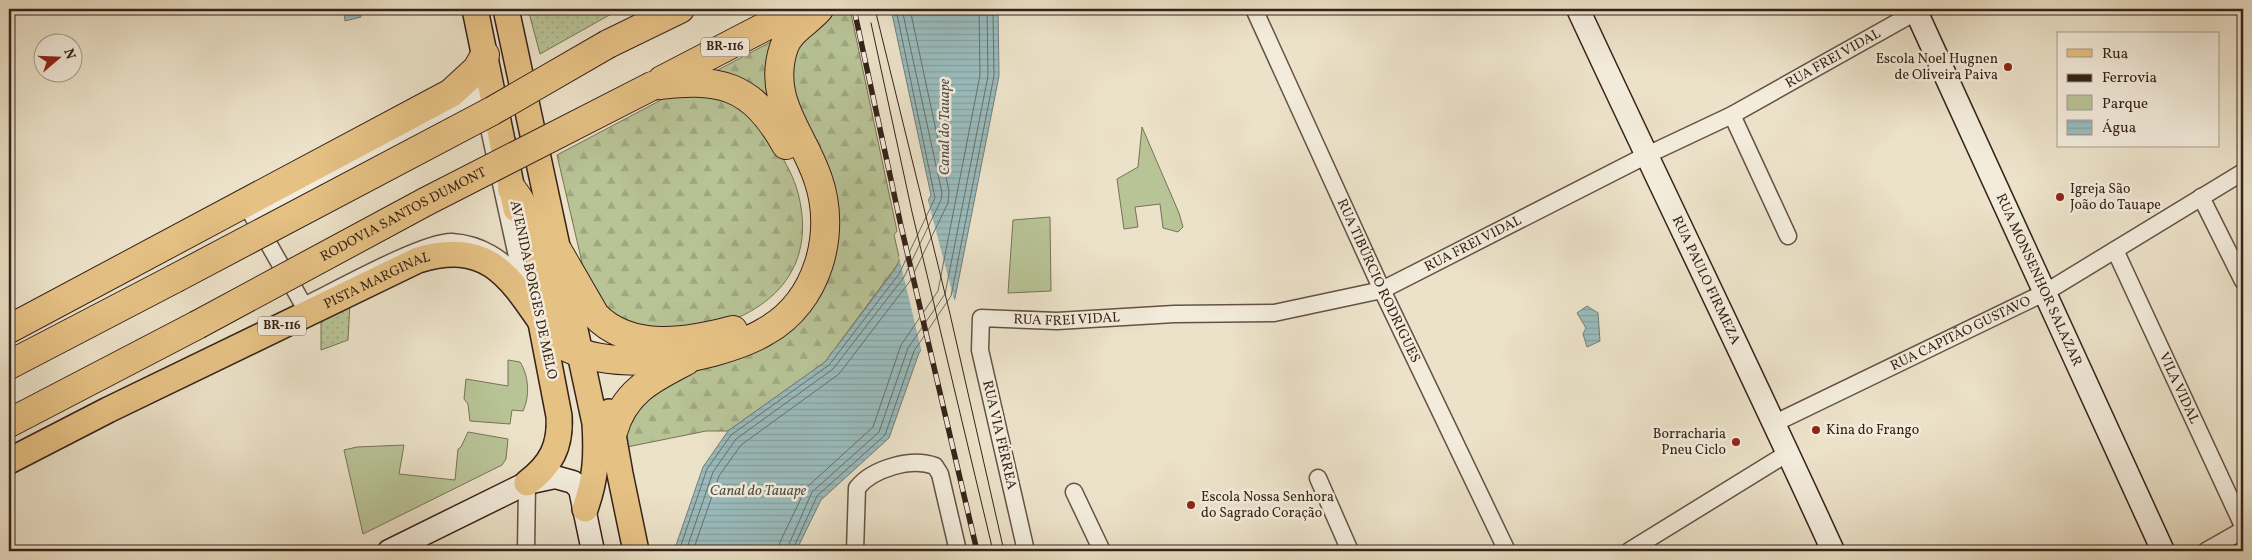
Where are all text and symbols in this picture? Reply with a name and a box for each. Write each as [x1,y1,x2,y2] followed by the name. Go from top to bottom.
[1782,24,1884,93] street label: RUA FREI VIDAL
[32,32,82,82] north arrow
[2057,32,2220,148] legend
[701,38,749,56] road number: BR-116
[2102,44,2128,65] text: Rua
[58,46,80,62] text: N
[1876,50,1998,85] place label: Escola Noel Hugnen de Oliveira Paiva
[2002,61,2014,73] marker: Escola Noel Hugnen de Oliveira Paiva
[2102,68,2157,89] text: Ferrovia
[935,78,956,175] water label: Canal do Tauape
[2102,94,2148,115] text: Parque
[2102,118,2136,139] text: Água
[317,163,490,266] street label: RODOVIA SANTOS DUMONT
[2070,180,2161,215] place label: Igreja São João do Tauape
[1991,191,2087,370] street label: RUA MONSENHOR SALAZAR
[2054,191,2066,203] marker: Igreja São João do Tauape
[1332,196,1425,366] street label: RUA TIBÚRCIO RODRIGUES
[505,199,561,381] street label: AVENIDA BORGES DE MELO
[1421,211,1525,276] street label: RUA FREI VIDAL
[1667,213,1745,348] street label: RUA PAULO FIRMEZA
[321,248,432,314] street label: PISTA MARGINAL
[1887,291,2034,375] street label: RUA CAPITÃO GUSTAVO
[1013,308,1121,331] street label: RUA FREI VIDAL
[258,316,306,336] road number: BR-116
[2154,349,2204,427] street label: VILA VIDAL
[977,379,1021,492] street label: RUA VIA FÉRREA
[1826,421,1919,440] place label: Kina do Frango
[1810,424,1822,436] marker: Kina do Frango
[1653,425,1726,460] place label: Borracharia Pneu Ciclo
[1730,436,1742,448] marker: Borracharia Pneu Ciclo
[710,481,807,502] water label: Canal do Tauape
[1201,488,1334,523] place label: Escola Nossa Senhora do Sagrado Coração
[1185,499,1197,511] marker: Escola Nossa Senhora do Sagrado Coração

